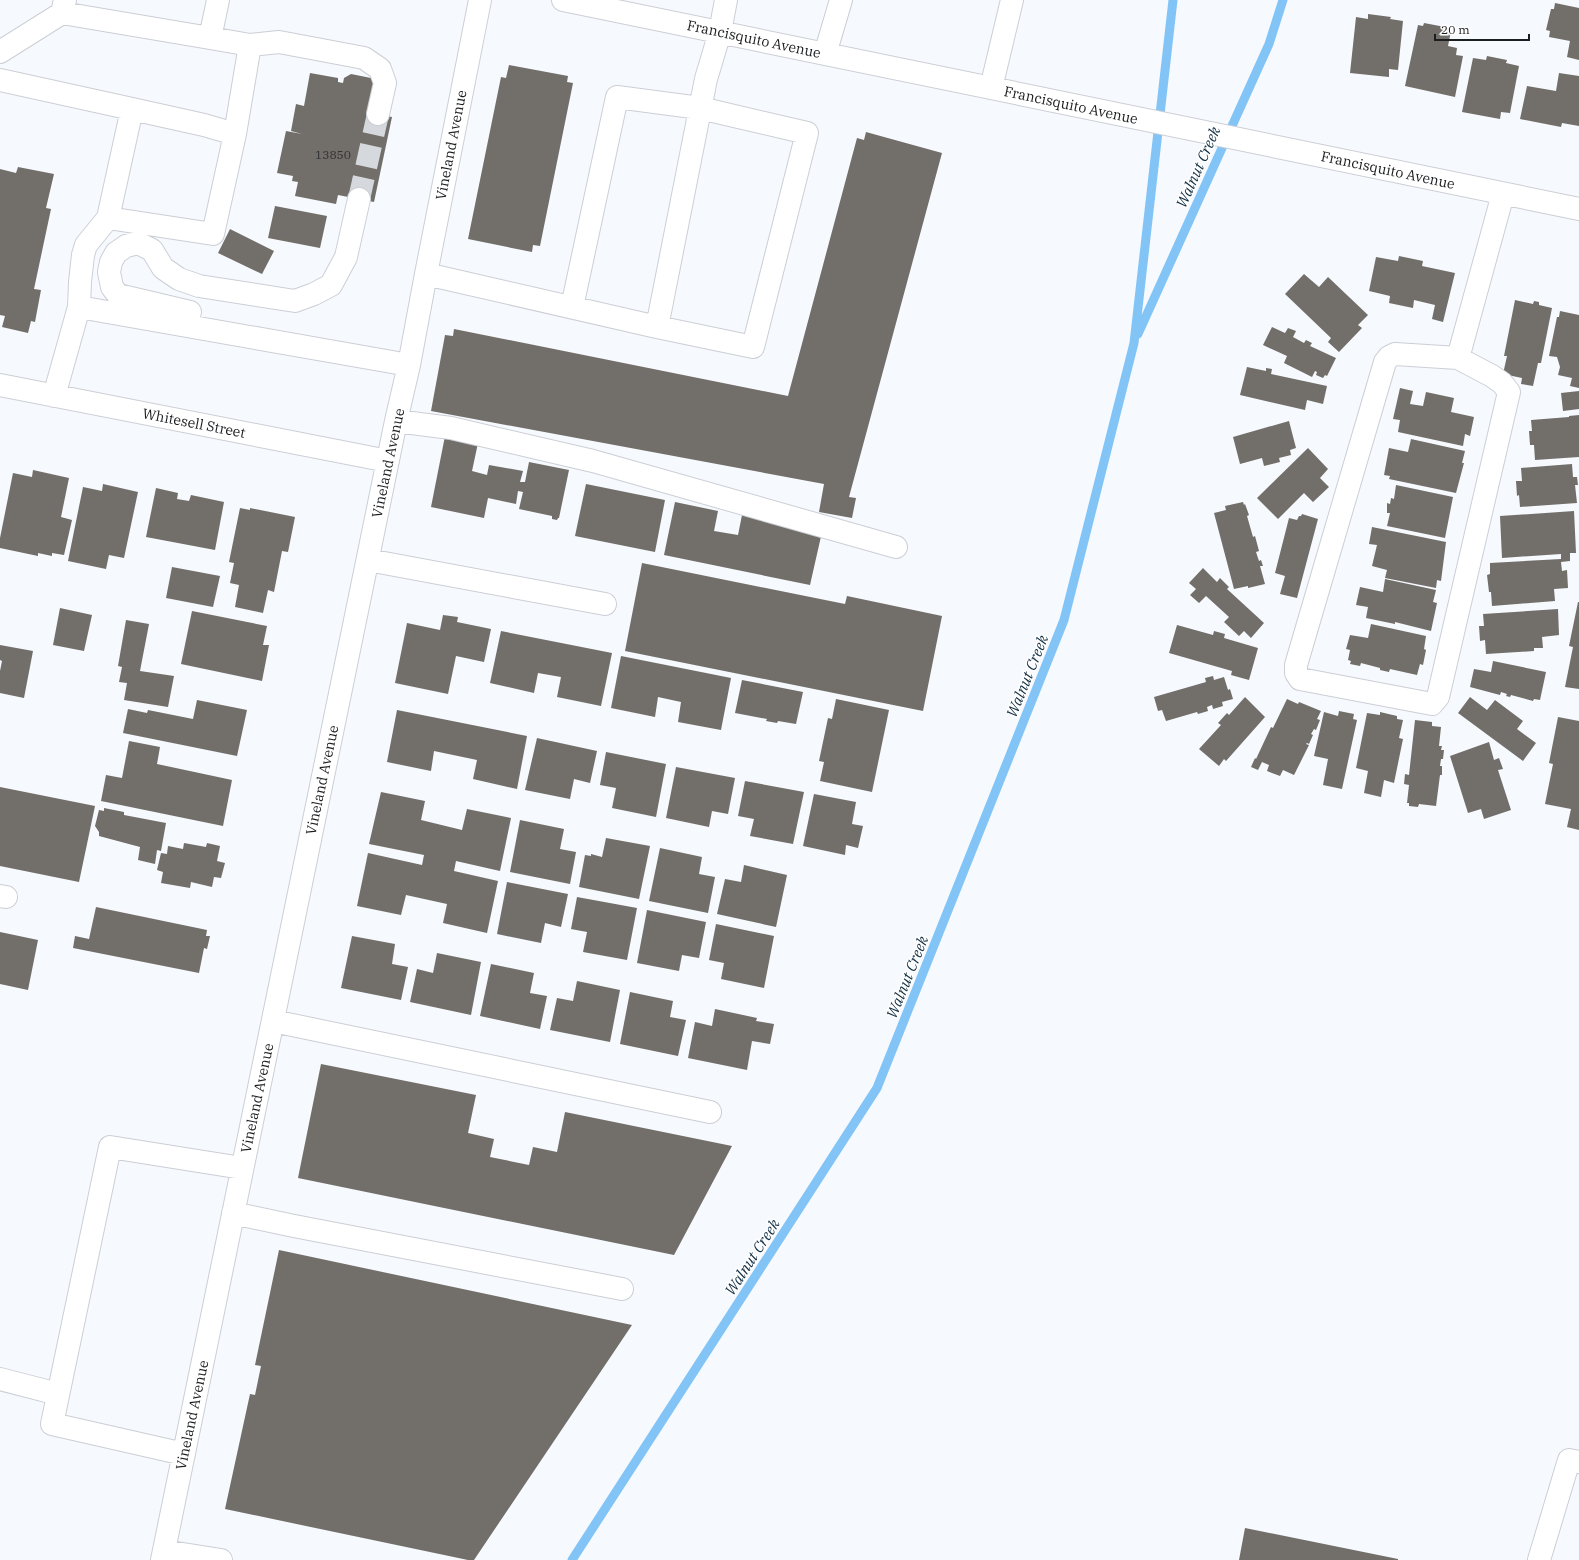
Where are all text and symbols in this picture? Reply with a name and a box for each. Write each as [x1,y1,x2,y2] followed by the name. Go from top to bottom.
[685,16,823,62] street label: Francisquito Avenue
[1435,16,1529,42] scale bar
[1441,22,1470,37] text: 20 m
[1002,82,1140,128] street label: Francisquito Avenue
[432,88,470,202] street label: Vineland Avenue
[1172,123,1224,211] water label: Walnut Creek
[315,147,351,162] house number: 13850
[1319,147,1457,193] street label: Francisquito Avenue
[141,404,247,442] street label: Whitesell Street
[368,407,408,519] street label: Vineland Avenue
[1002,632,1052,720] water label: Walnut Creek
[302,724,342,836] street label: Vineland Avenue
[882,933,932,1021] water label: Walnut Creek
[237,1042,277,1154] street label: Vineland Avenue
[720,1215,784,1299] water label: Walnut Creek
[172,1359,212,1471] street label: Vineland Avenue

